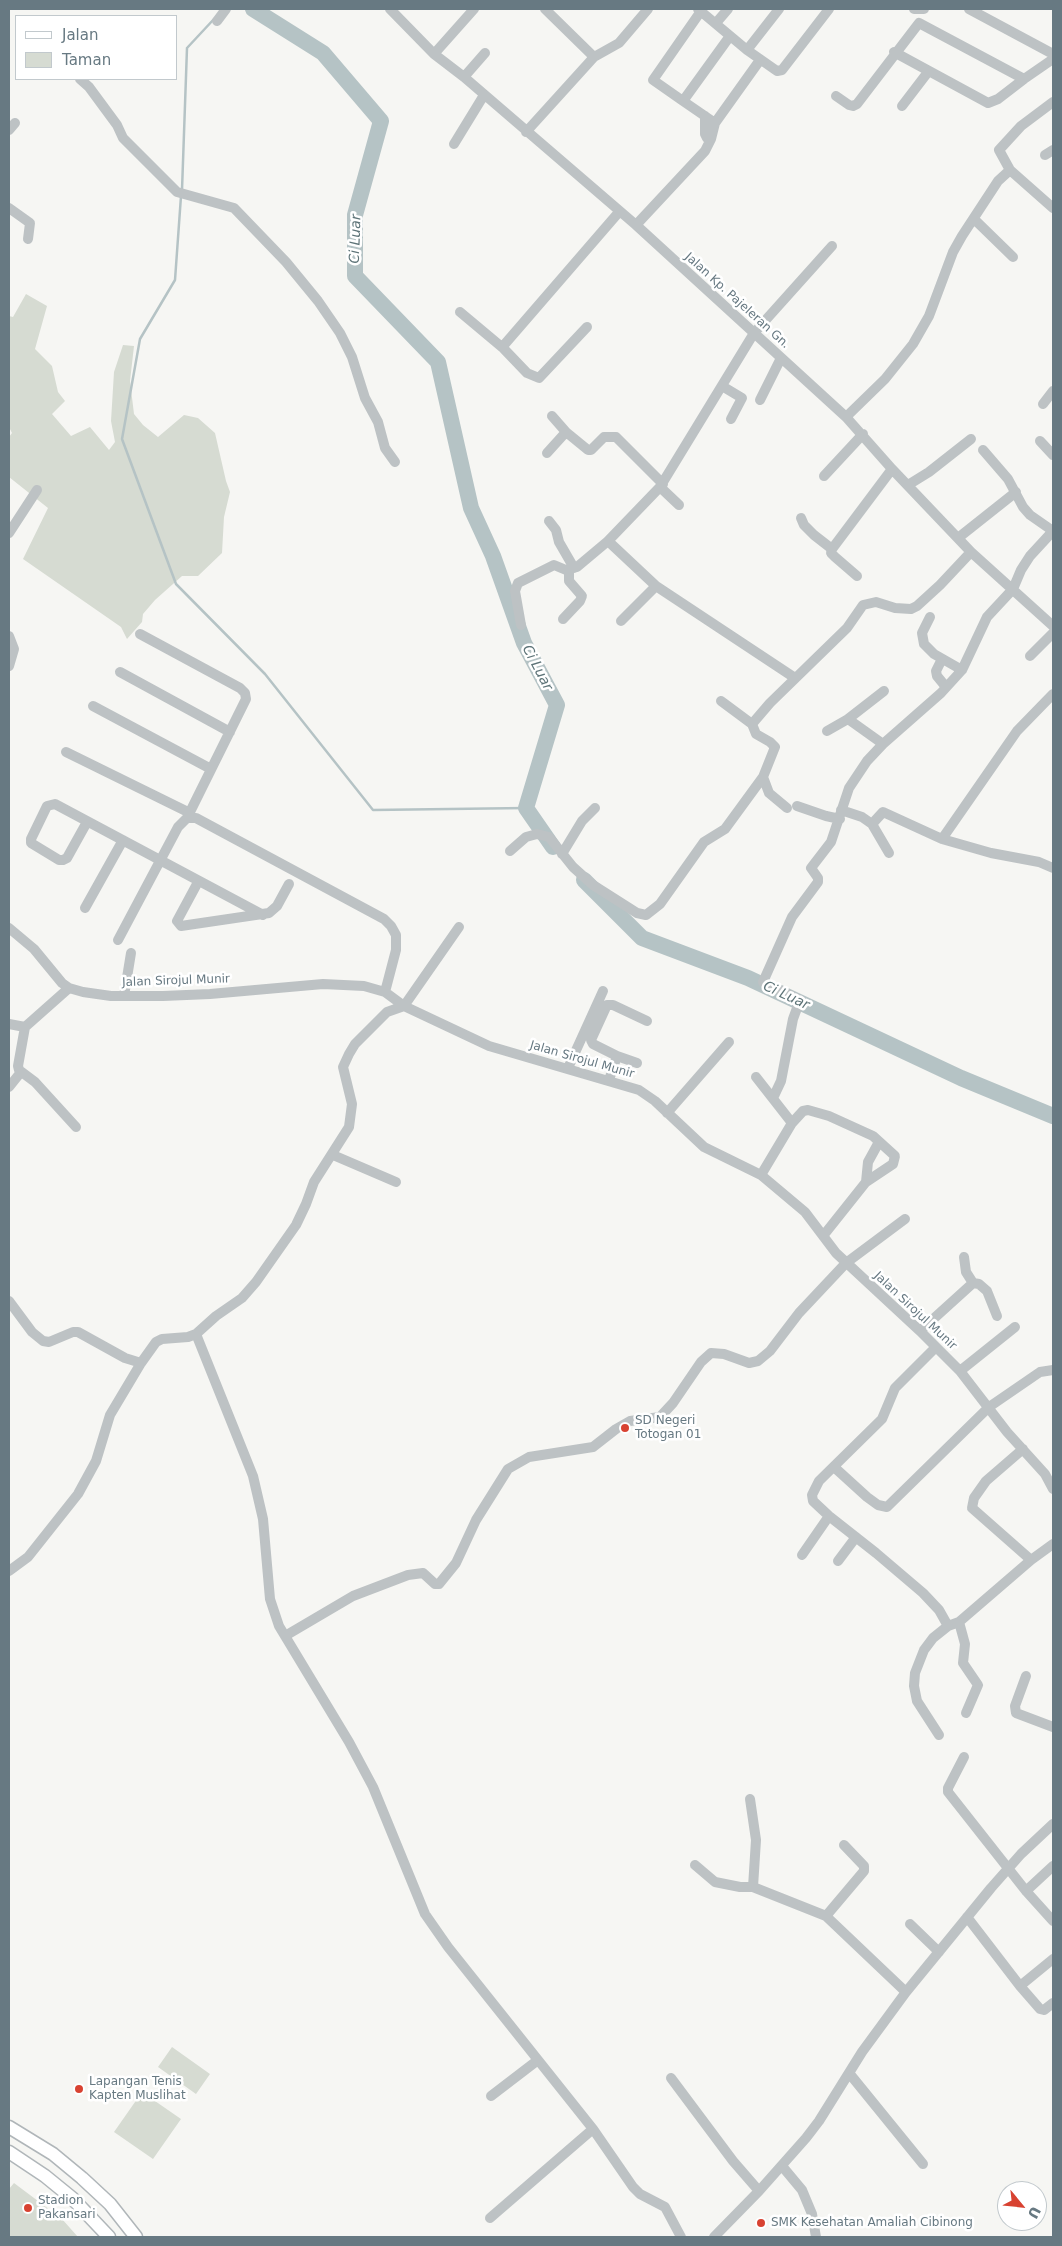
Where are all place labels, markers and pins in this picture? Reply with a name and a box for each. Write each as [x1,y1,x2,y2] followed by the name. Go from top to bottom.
[635,1414,701,1442] place label: SD Negeri Totogan 01
[619,1422,631,1434] marker: SD Negeri Totogan 01
[89,2075,186,2103] place label: Lapangan Tenis Kapten Muslihat
[73,2083,85,2095] marker: Lapangan Tenis Kapten Muslihat
[38,2194,96,2222] place label: Stadion Pakansari
[22,2202,34,2214] marker: Stadion Pakansari
[771,2216,973,2230] place label: SMK Kesehatan Amaliah Cibinong
[755,2217,767,2229] marker: SMK Kesehatan Amaliah Cibinong

